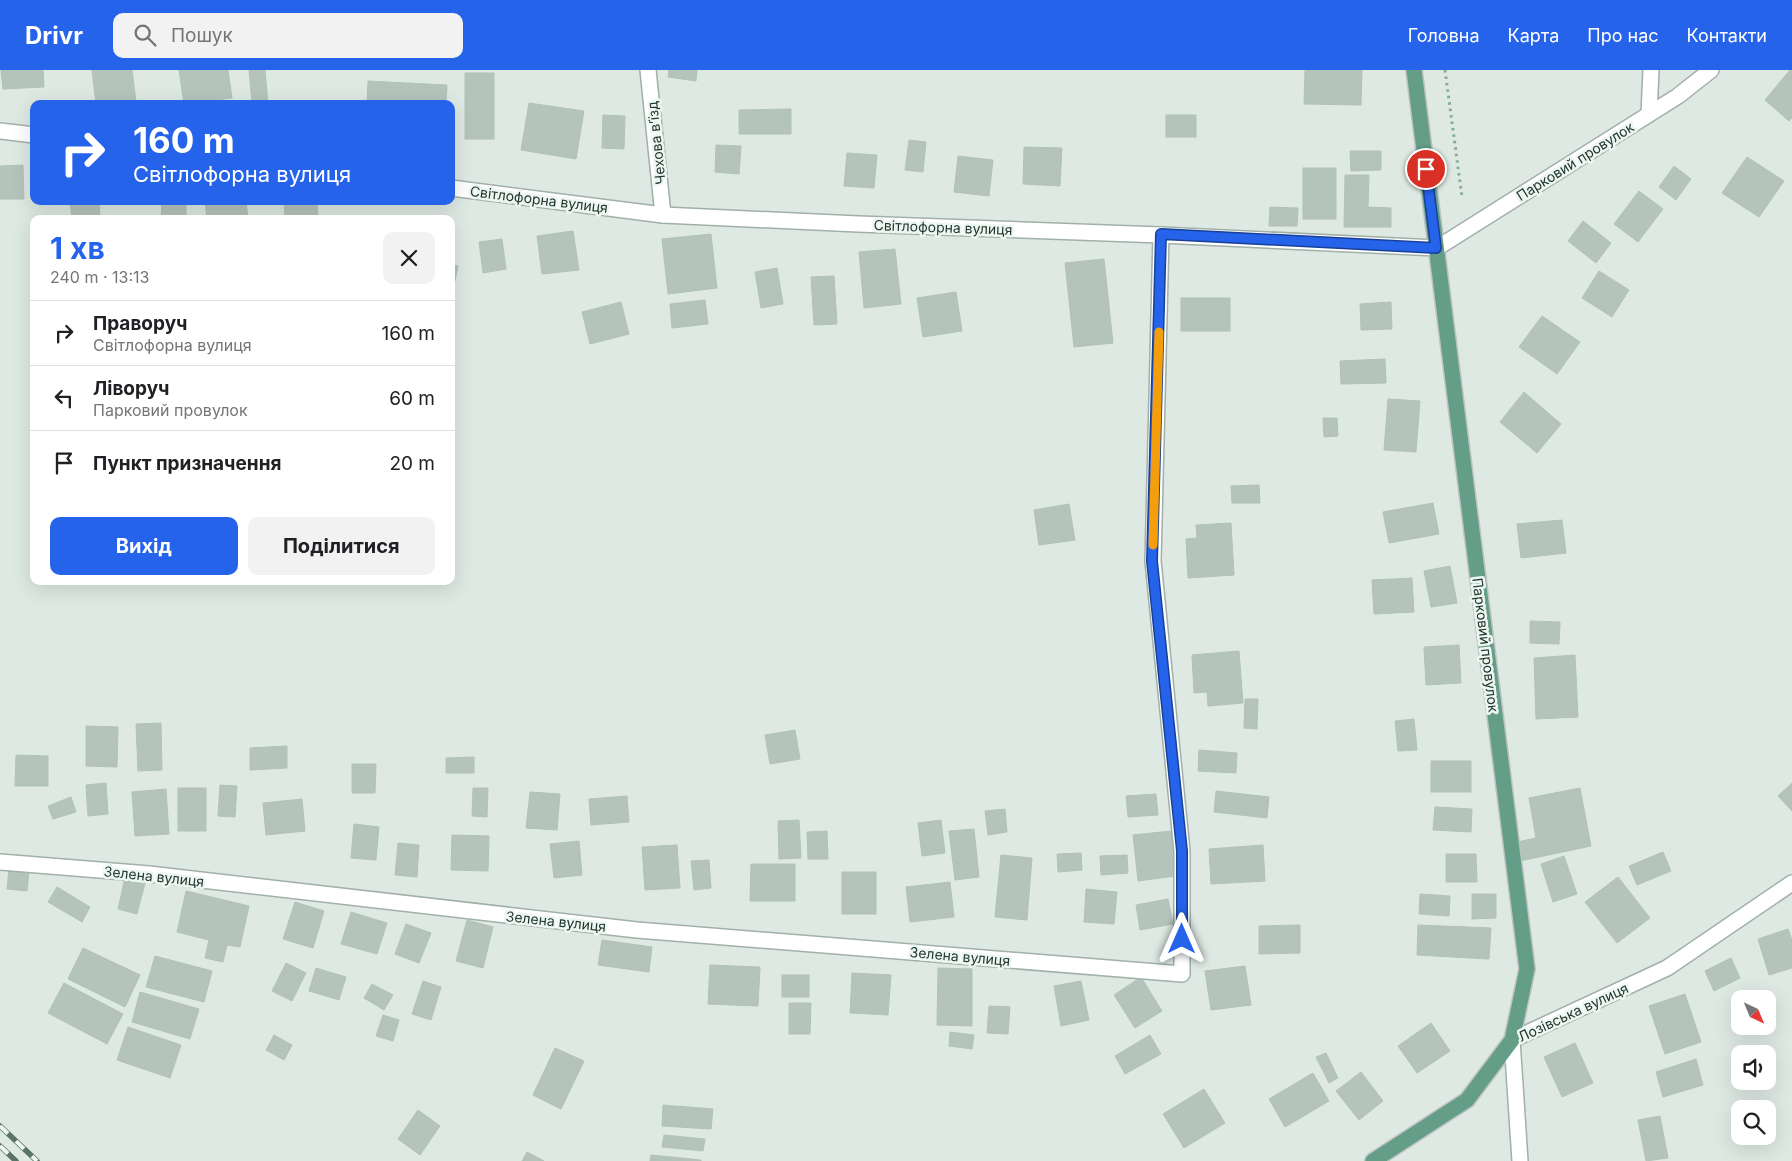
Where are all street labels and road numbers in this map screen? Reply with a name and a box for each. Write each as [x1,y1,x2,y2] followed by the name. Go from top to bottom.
[643,100,669,186] street label: Чехова в’їзд
[1513,118,1637,204] street label: Парковий провулок
[469,182,609,216] street label: Світлофорна вулиця
[873,216,1013,238] street label: Світлофорна вулиця
[1469,577,1503,714] street label: Парковий провулок
[103,862,205,890] street label: Зелена вулиця
[505,907,607,935] street label: Зелена вулиця
[909,943,1011,969] street label: Зелена вулиця
[1515,979,1631,1045] street label: Лозівська вулиця

